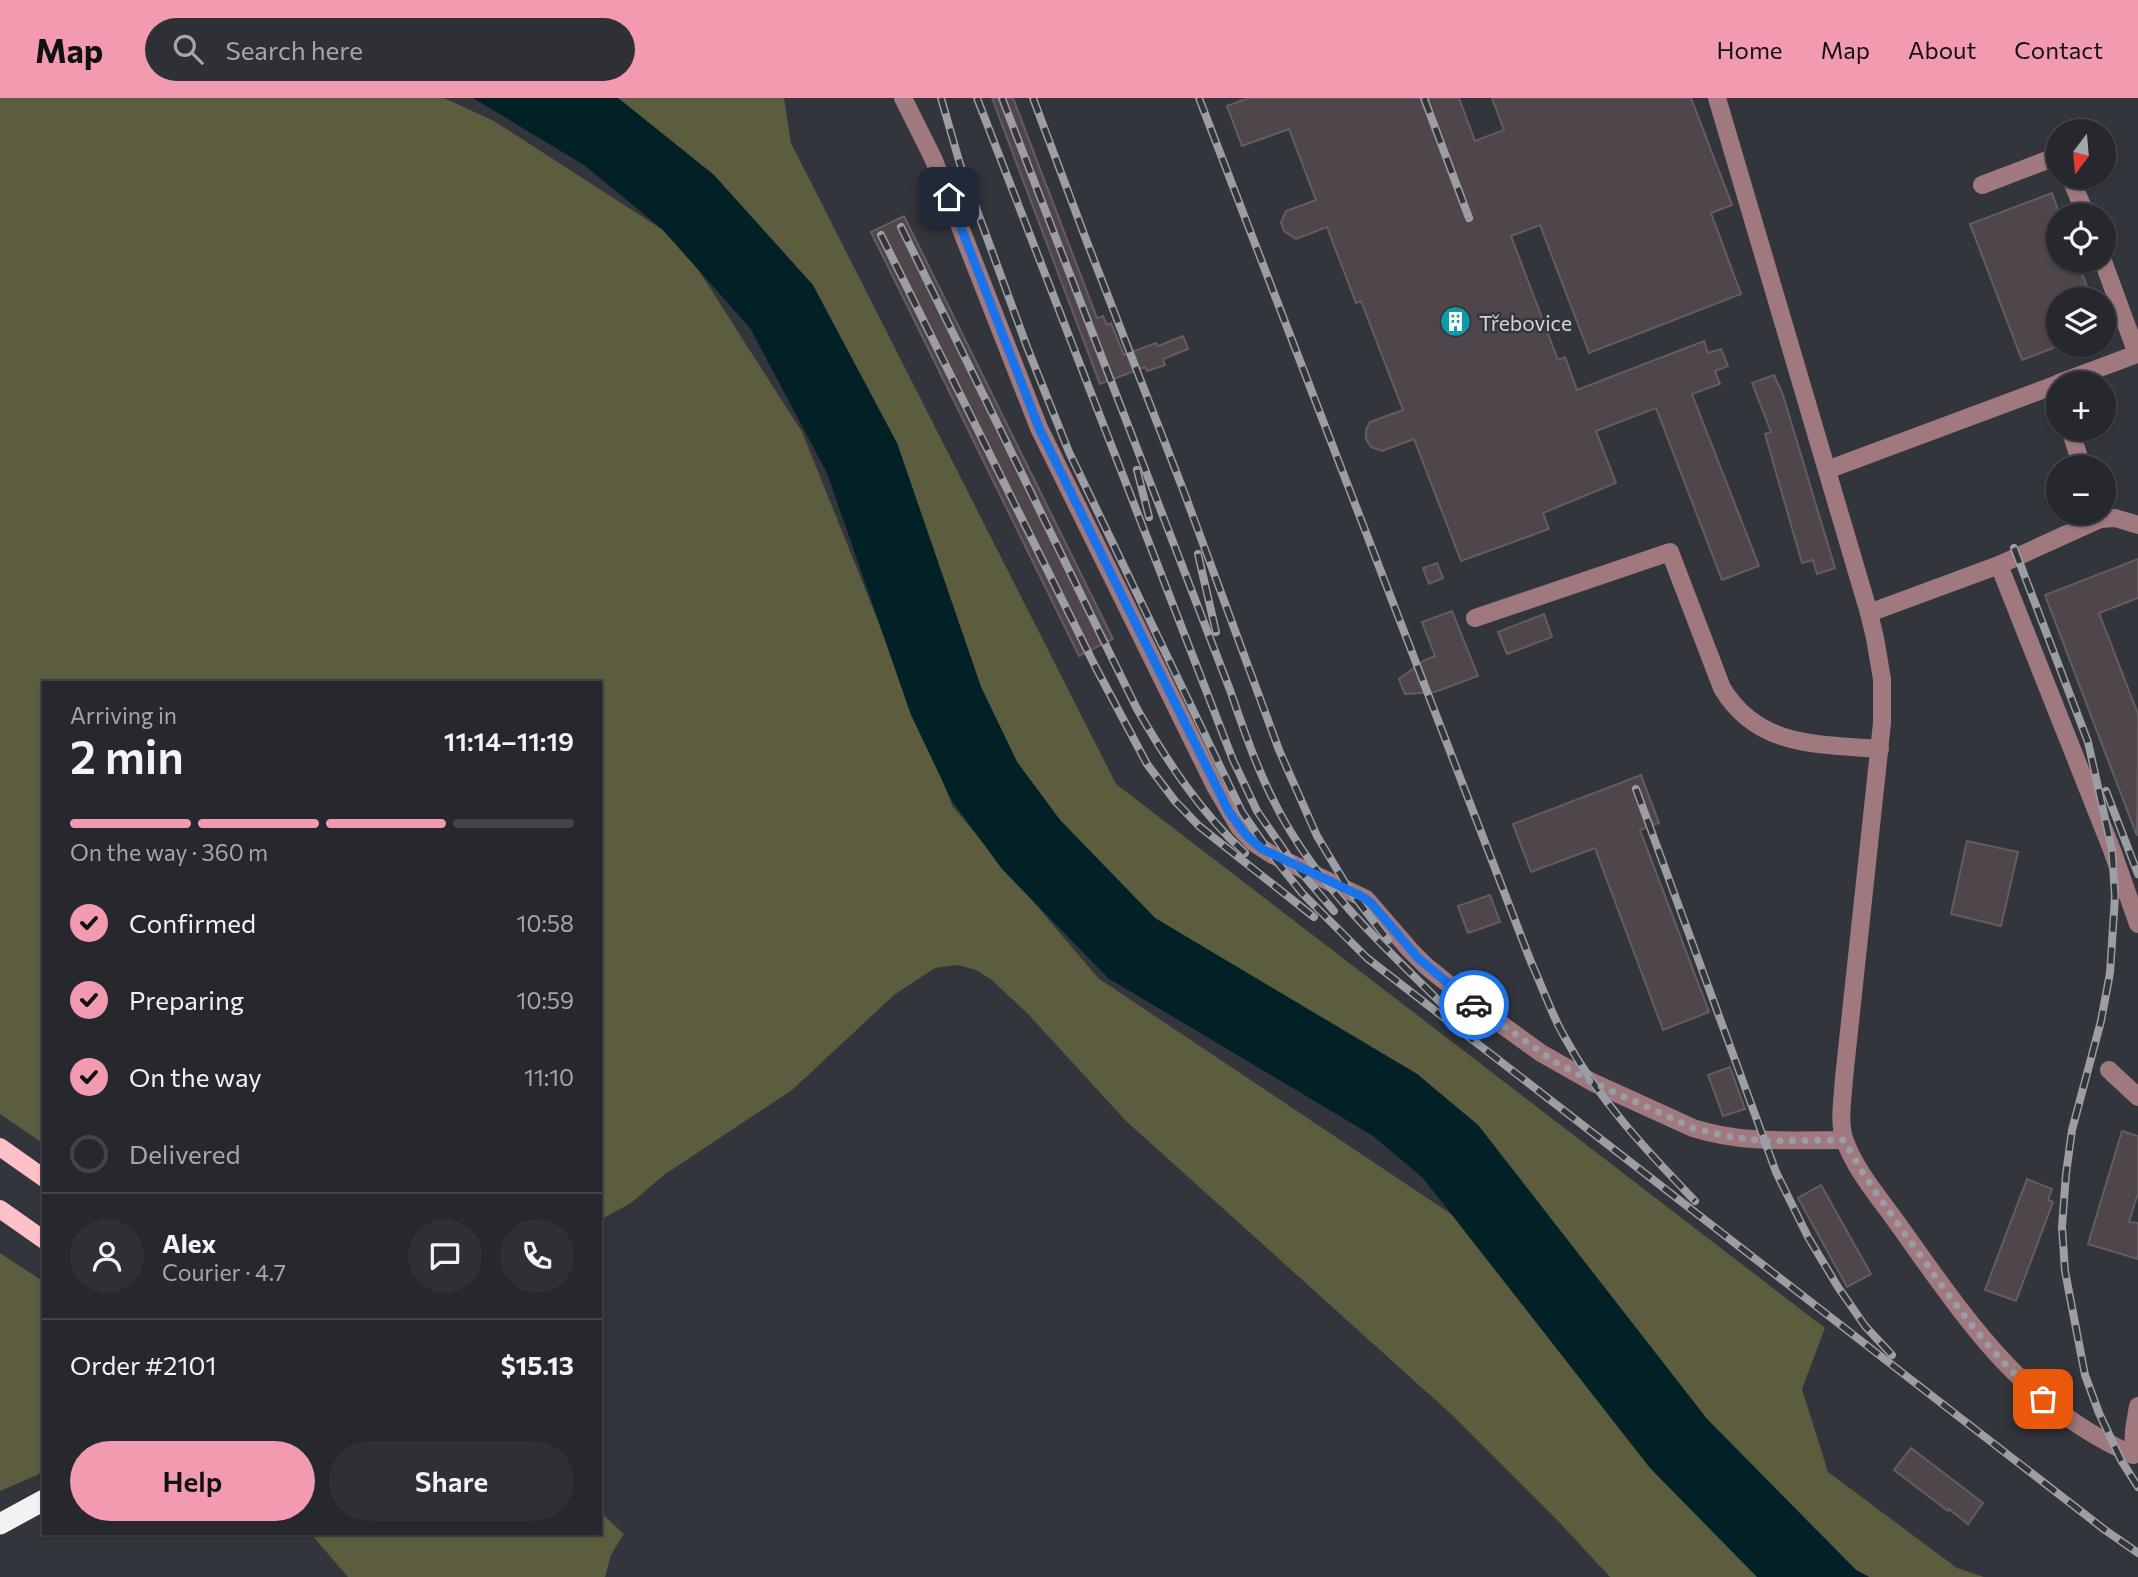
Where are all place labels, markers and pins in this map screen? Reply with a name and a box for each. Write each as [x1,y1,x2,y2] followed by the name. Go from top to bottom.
[919,167,979,227] pin
[1439,305,1473,339] building icon: Třebovice
[1479,310,1572,335] place label: Třebovice
[2013,1369,2073,1429] pin

